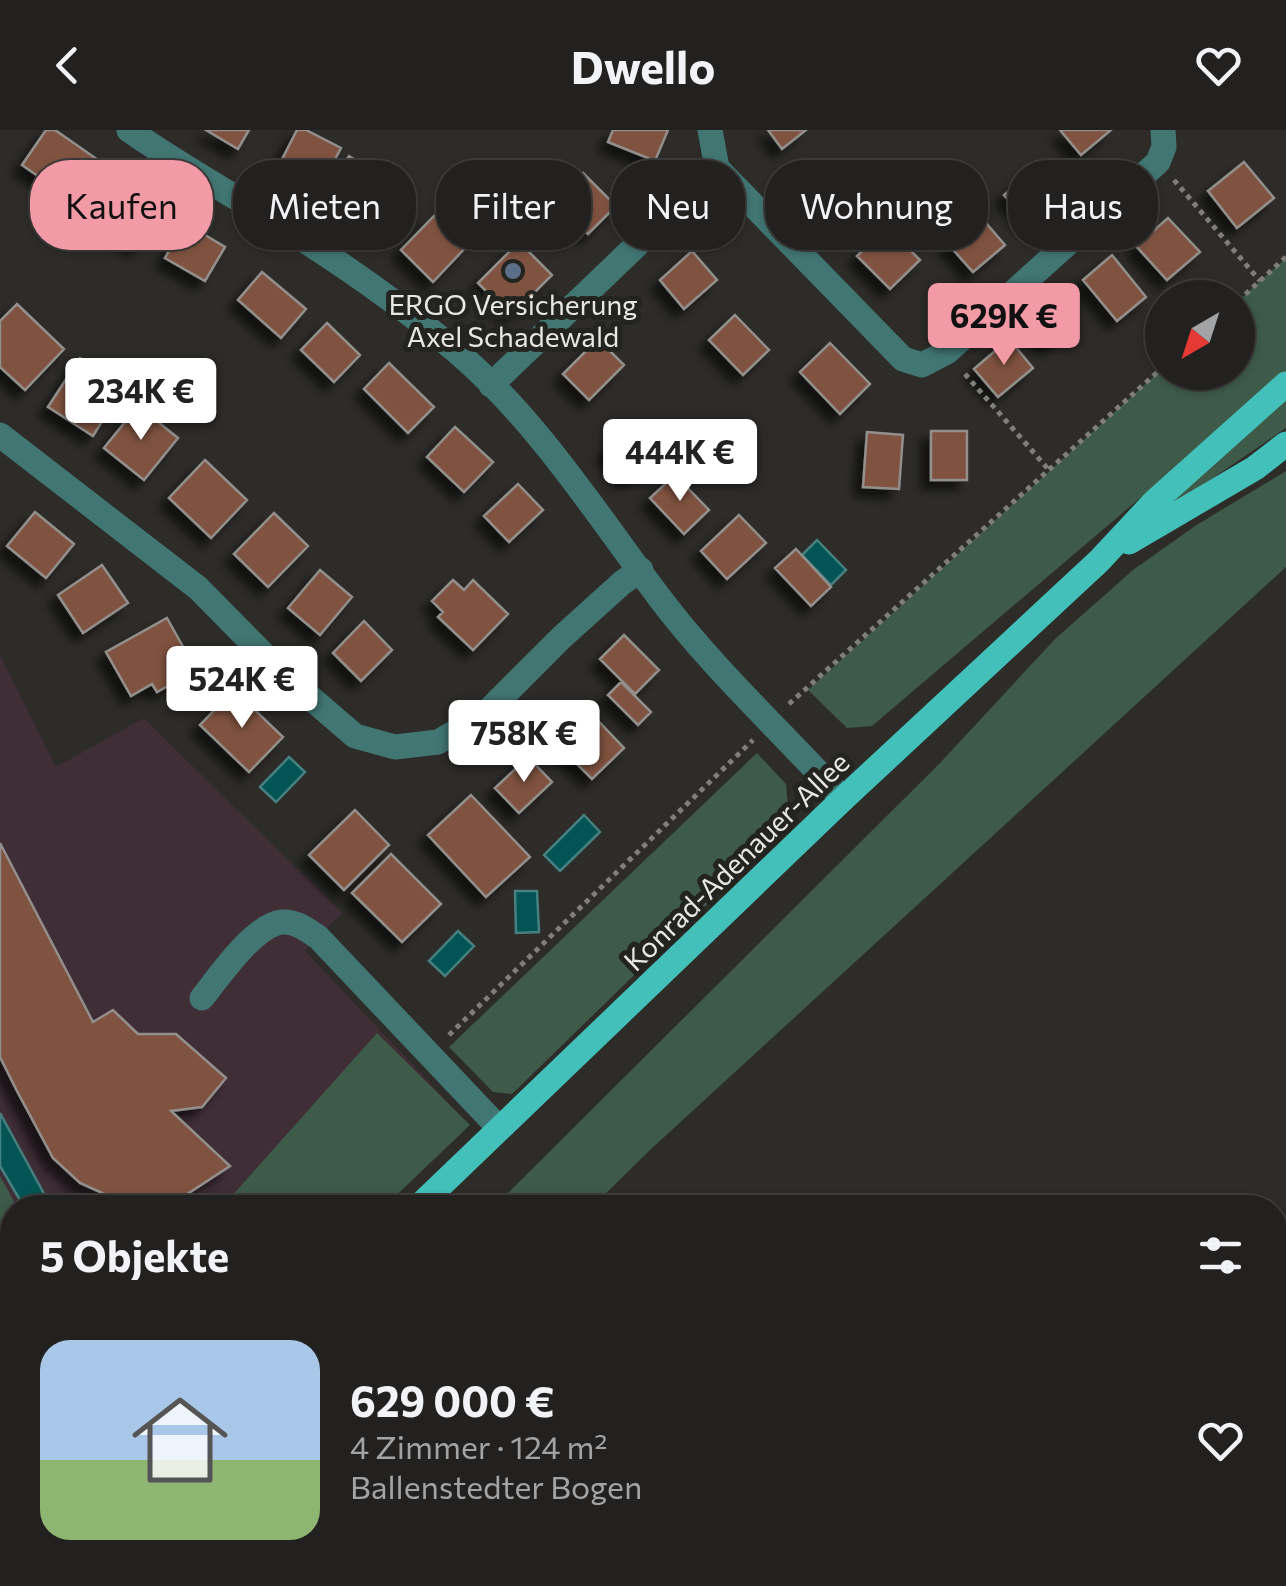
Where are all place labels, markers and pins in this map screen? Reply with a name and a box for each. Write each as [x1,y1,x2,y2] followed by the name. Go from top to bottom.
[502,260,524,282] marker: ERGO Versicherung Axel Schadewald
[923,283,1085,368] pin: 629K €
[388,287,638,353] place label: ERGO Versicherung Axel Schadewald
[60,358,222,443] pin: 234K €
[599,419,761,504] pin: 444K €
[161,646,323,731] pin: 524K €
[443,700,605,785] pin: 758K €

